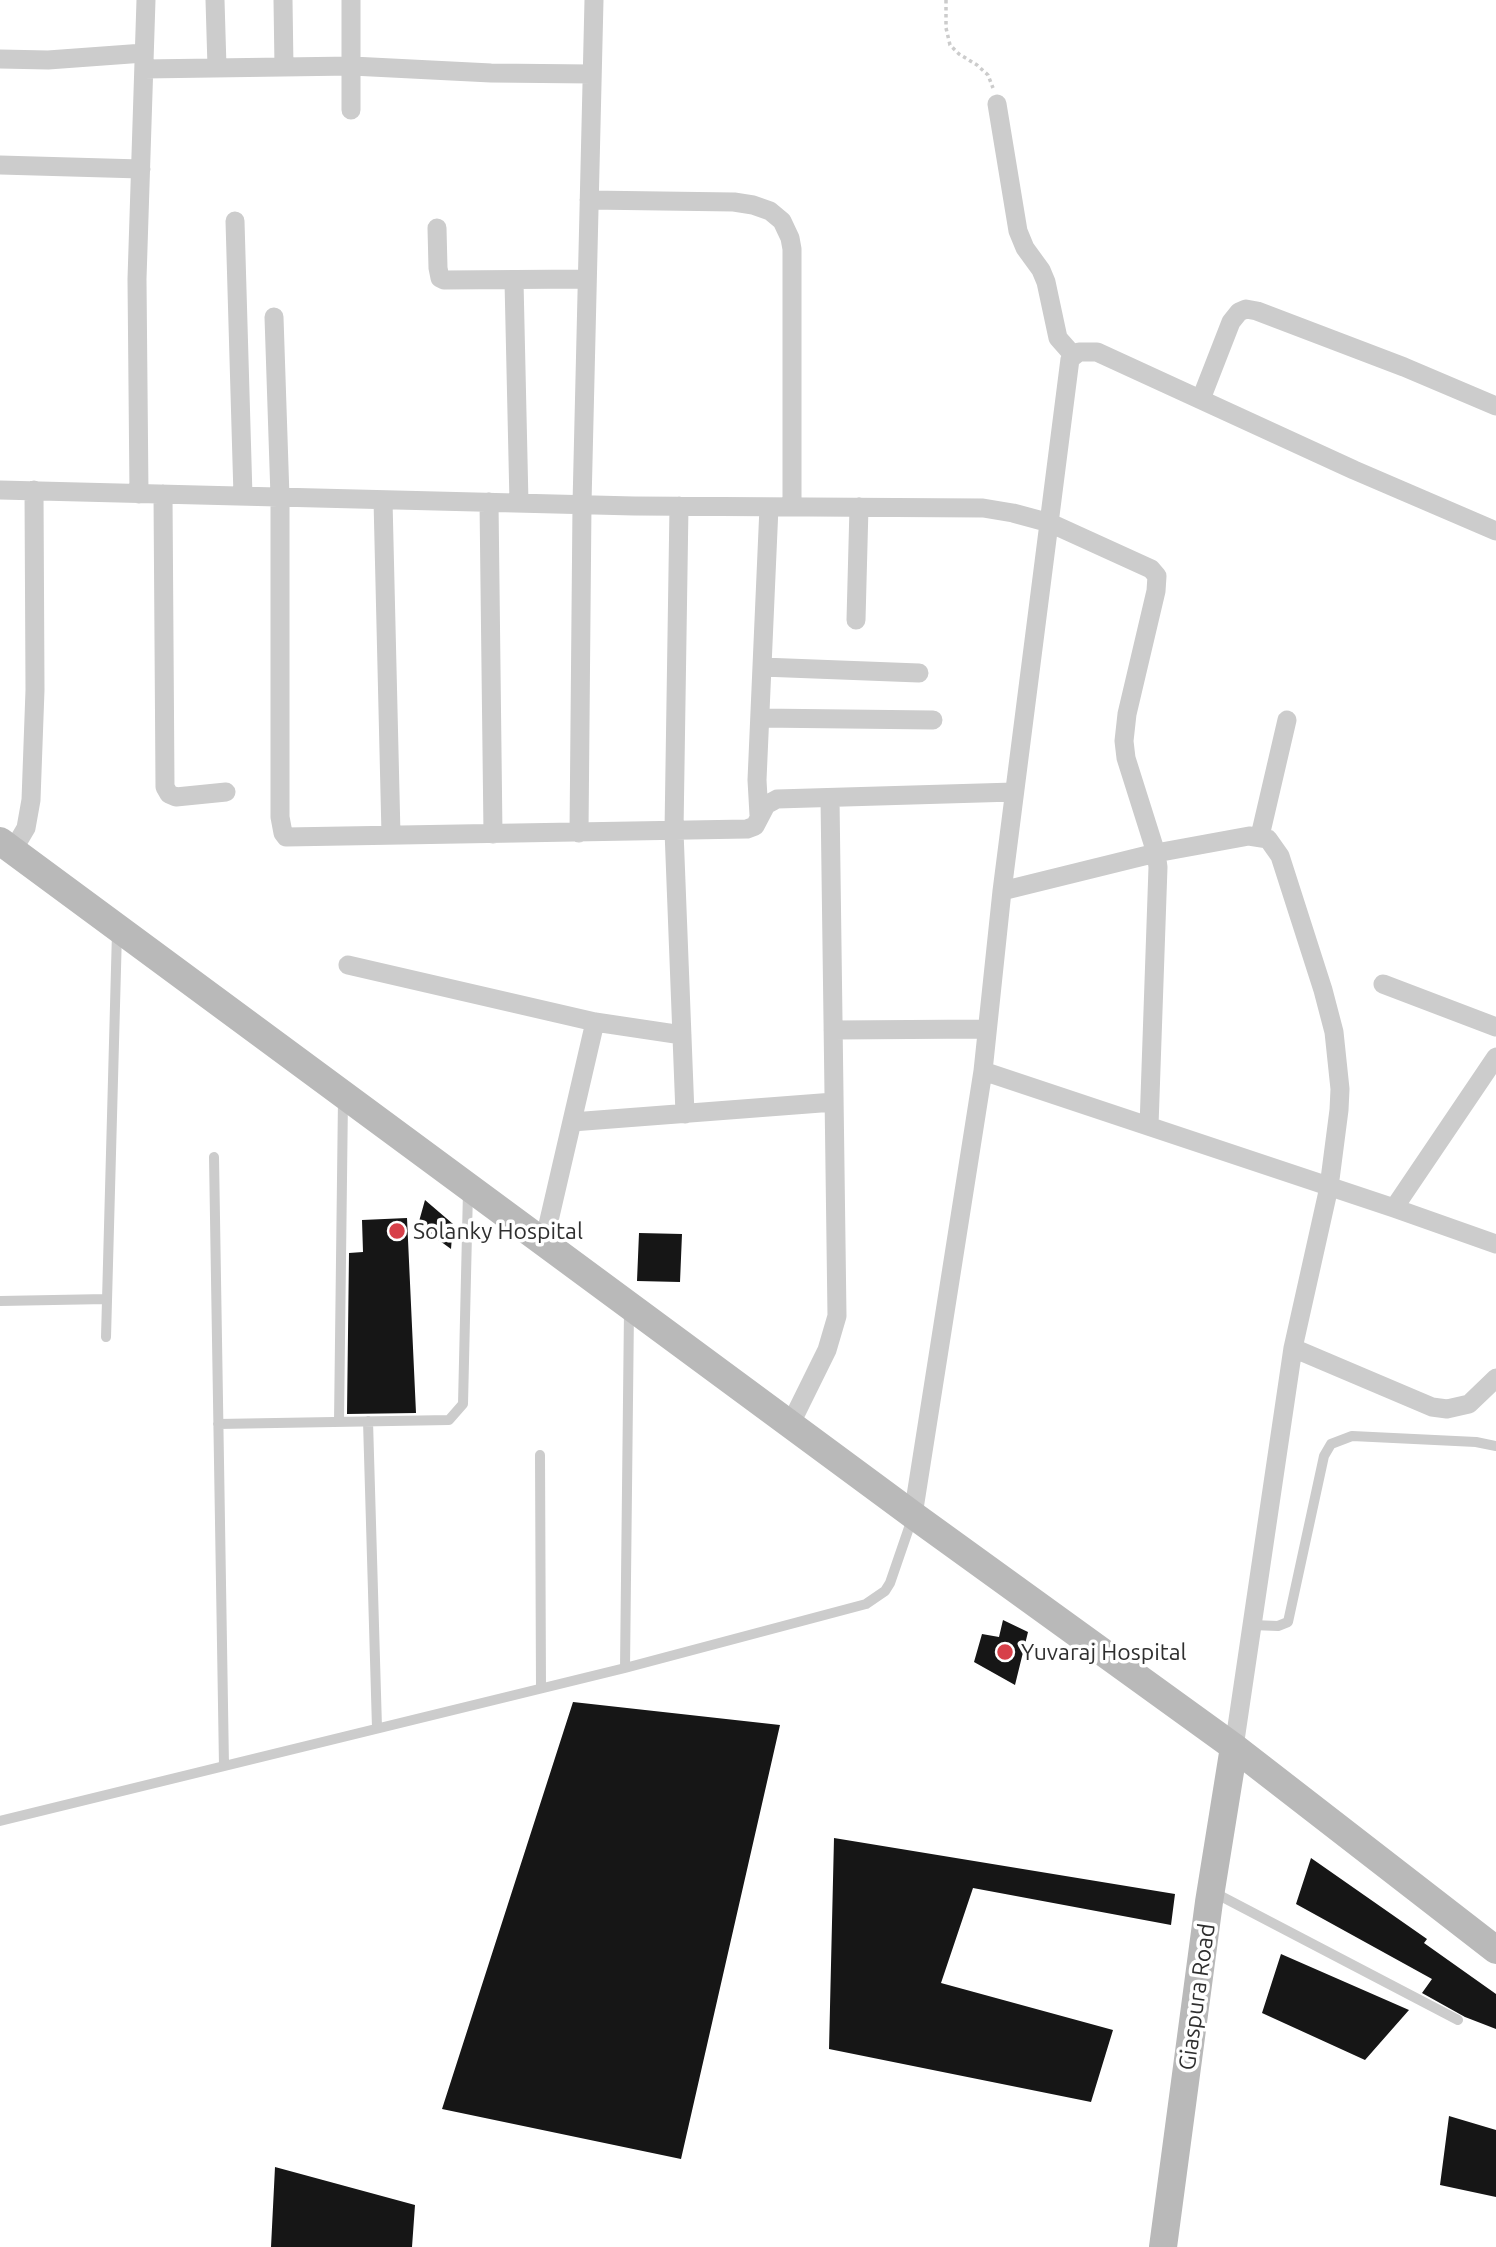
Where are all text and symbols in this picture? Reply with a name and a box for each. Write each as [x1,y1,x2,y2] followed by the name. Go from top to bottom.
[413,1217,583,1245] place label: Solanky Hospital
[387,1221,407,1241] marker: Solanky Hospital
[1021,1638,1187,1666] place label: Yuvaraj Hospital
[995,1642,1015,1662] marker: Yuvaraj Hospital
[1173,1922,1221,2072] street label: Giaspura Road

